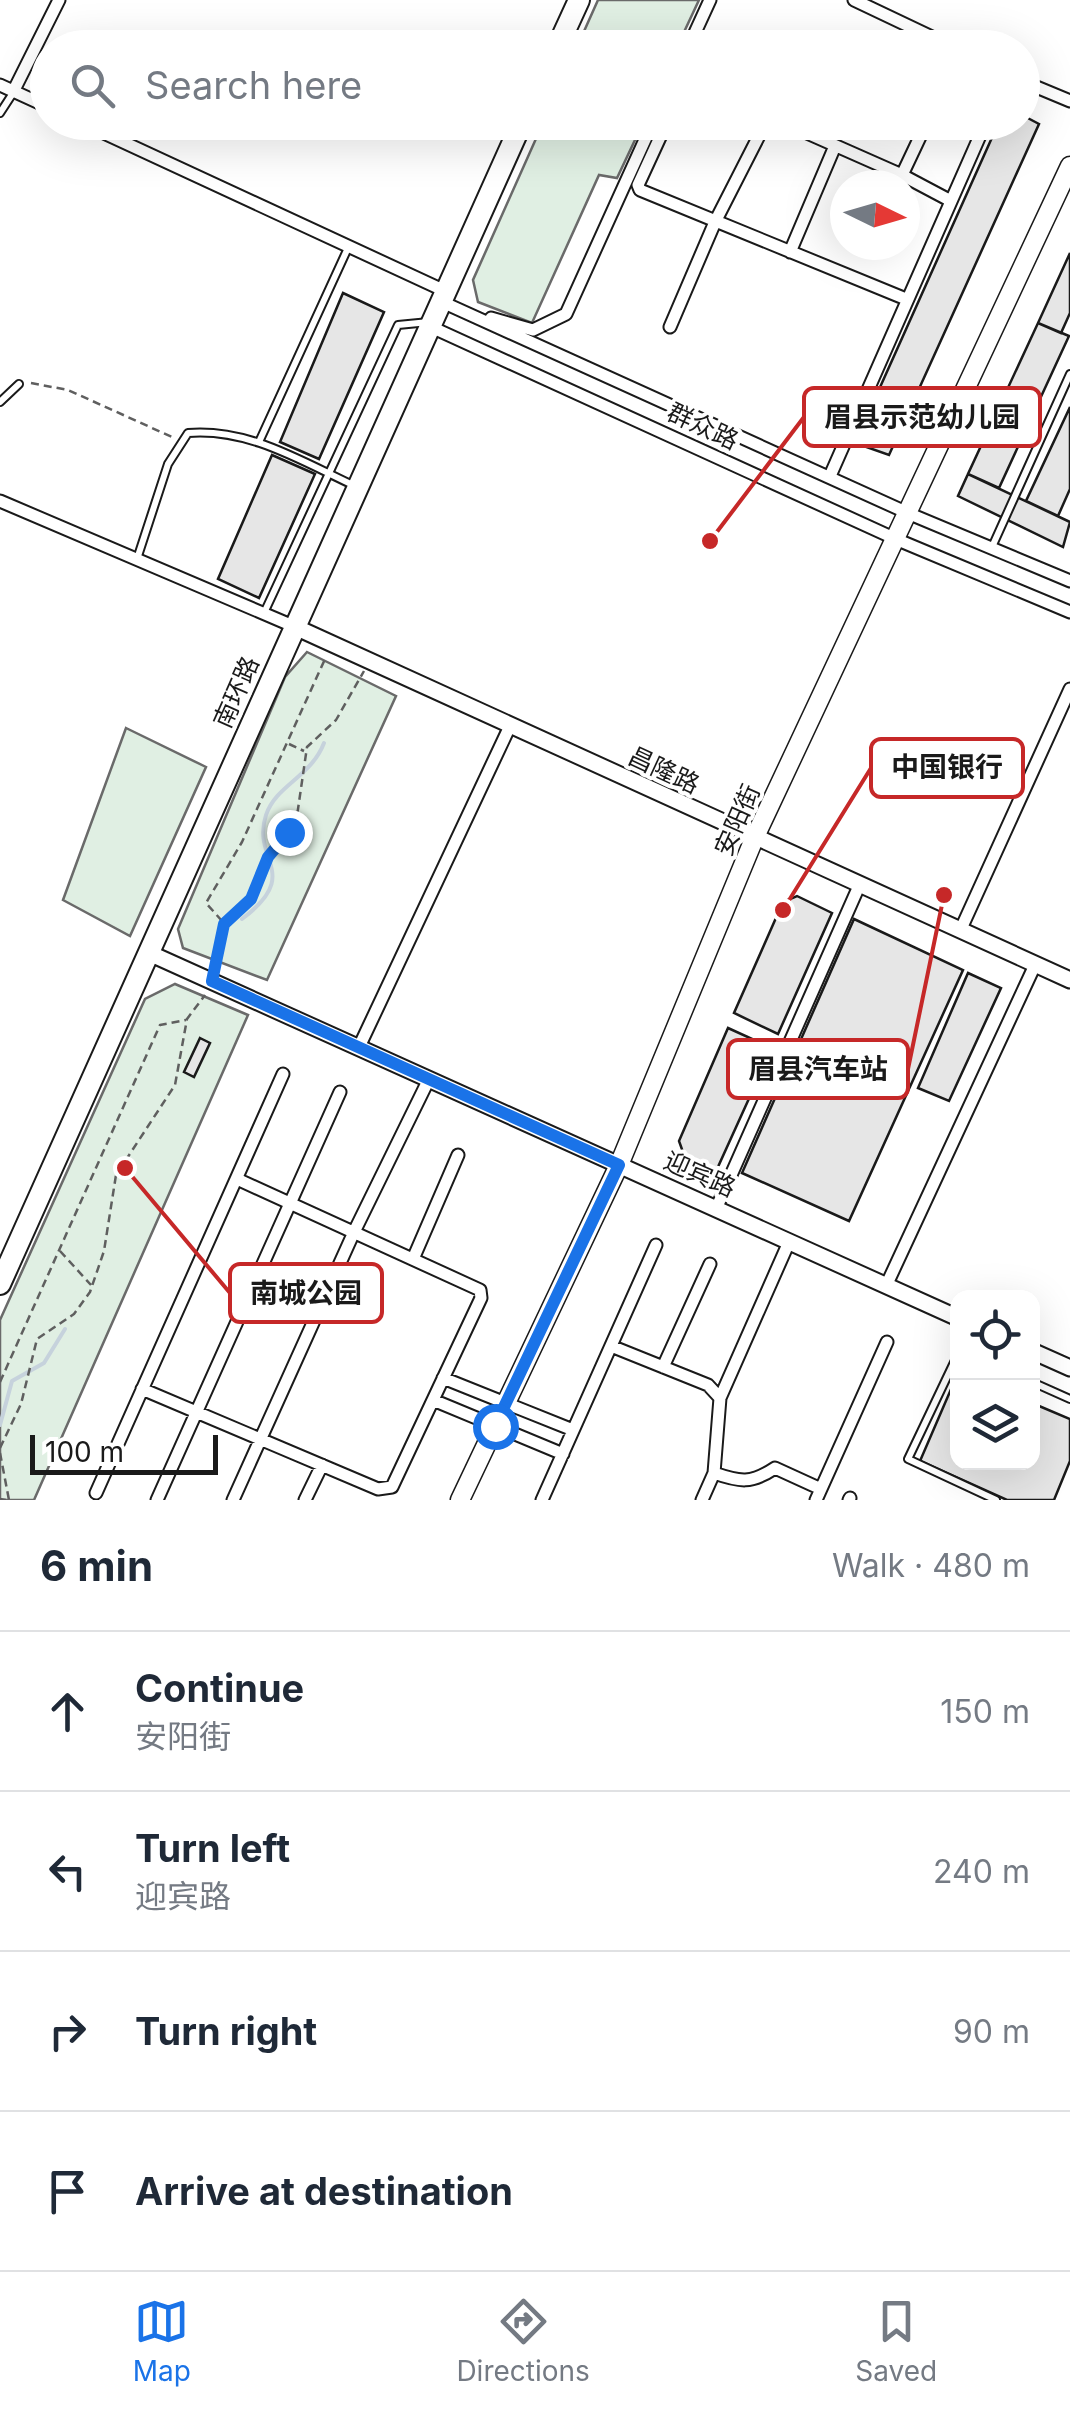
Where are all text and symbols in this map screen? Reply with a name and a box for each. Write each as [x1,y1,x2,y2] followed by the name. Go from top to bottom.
[30,30,1040,140] search box
[65,58,120,113] icon: search
[145,62,362,108] text: Search here
[830,170,920,260] north arrow
[804,388,1040,446] callout: 眉县示范幼儿园
[663,397,743,455] street label: 群众路
[824,400,1020,434] text: 眉县示范幼儿园
[207,652,265,732] street label: 南环路
[871,739,1023,797] callout: 中国银行
[624,741,704,799] street label: 昌隆路
[891,750,1003,784] text: 中国银行
[708,780,766,860] street label: 安阳街
[267,810,313,856] route end
[728,1040,908,1098] callout: 眉县汽车站
[748,1052,888,1086] text: 眉县汽车站
[660,1145,740,1203] street label: 迎宾路
[230,1264,382,1322] callout: 南城公园
[250,1276,362,1310] text: 南城公园
[950,1290,1040,1470] map controls
[950,1290,1040,1380] button: locate
[950,1380,1040,1470] button: layers
[473,1404,519,1450] route start
[30,1430,218,1474] scale bar
[45,1435,124,1469] text: 100 m
[40,1540,153,1591] text: 6 min
[832,1546,1030,1585] text: Walk · 480 m
[135,1665,304,1711] text: Continue
[40,1684,95,1739] icon: ahead
[940,1692,1030,1731] text: 150 m
[135,1717,231,1756] text: 安阳街
[135,1825,290,1871] text: Turn left
[40,1844,95,1899] icon: left
[933,1852,1030,1891] text: 240 m
[135,1877,231,1916] text: 迎宾路
[40,2004,95,2059] icon: right
[135,2008,317,2054] text: Turn right
[953,2012,1030,2051] text: 90 m
[40,2164,95,2219] icon: arrive
[135,2168,513,2214] text: Arrive at destination
[133,2294,191,2388] tab: Map
[456,2294,590,2388] tab: Directions
[855,2294,937,2388] tab: Saved

